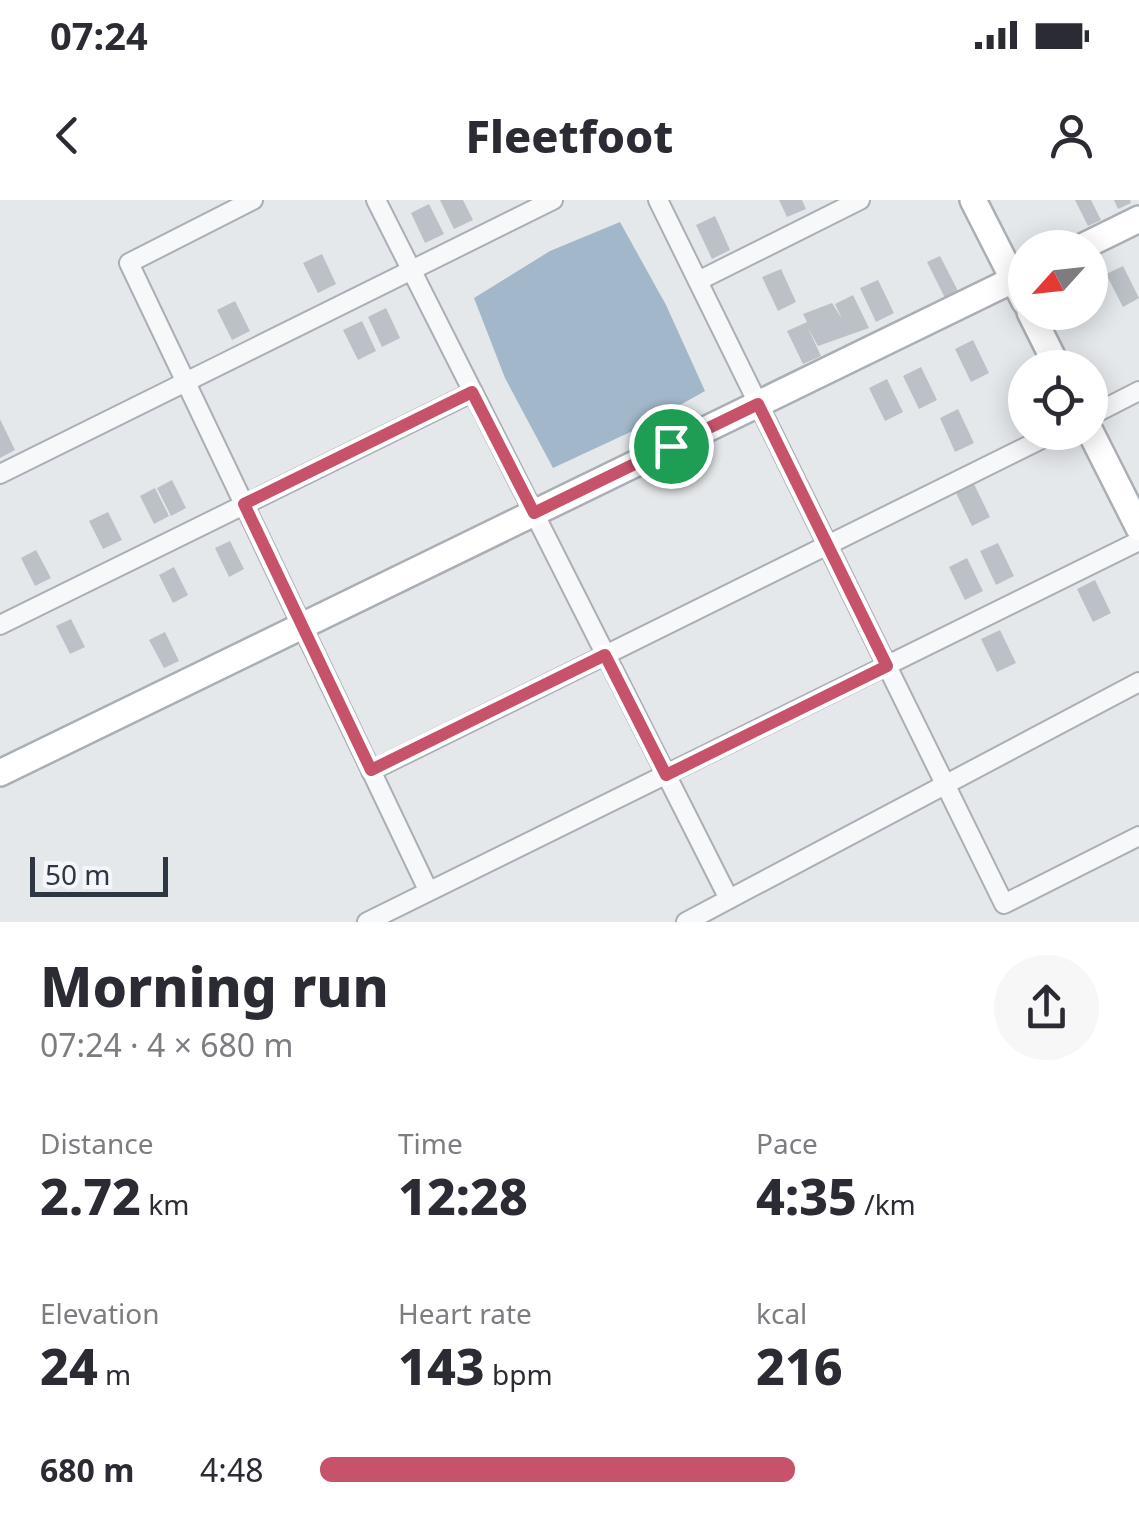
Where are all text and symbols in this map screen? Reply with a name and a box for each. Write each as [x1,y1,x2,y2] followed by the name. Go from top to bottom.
[50,9,148,61] text: 07:24
[466,105,673,166] text: Fleetfoot
[40,108,95,163] icon: back
[1044,108,1099,163] icon: person
[1008,230,1108,330] north arrow
[1008,230,1108,450] map controls
[1008,350,1108,450] button: locate
[629,404,714,489] pin
[644,419,699,474] icon: arrive
[30,852,168,896] scale bar
[45,855,111,893] text: 50 m
[40,948,389,1023] text: Morning run
[994,955,1099,1060] button: share
[40,1023,293,1066] text: 07:24 · 4 × 680 m
[40,1124,153,1162] text: Distance
[398,1124,463,1162] text: Time
[756,1124,818,1162] text: Pace
[40,1162,141,1230] text: 2.72
[398,1162,528,1230] text: 12:28
[756,1162,857,1230] text: 4:35
[141,1185,189,1223] text: km
[857,1185,916,1223] text: /km
[40,1294,160,1332] text: Elevation
[398,1294,532,1332] text: Heart rate
[756,1294,807,1332] text: kcal
[40,1332,98,1400] text: 24
[398,1332,485,1400] text: 143
[756,1332,843,1400] text: 216
[98,1355,131,1393] text: m
[485,1355,553,1393] text: bpm
[40,1448,134,1491] text: 680 m
[200,1448,264,1491] text: 4:48

